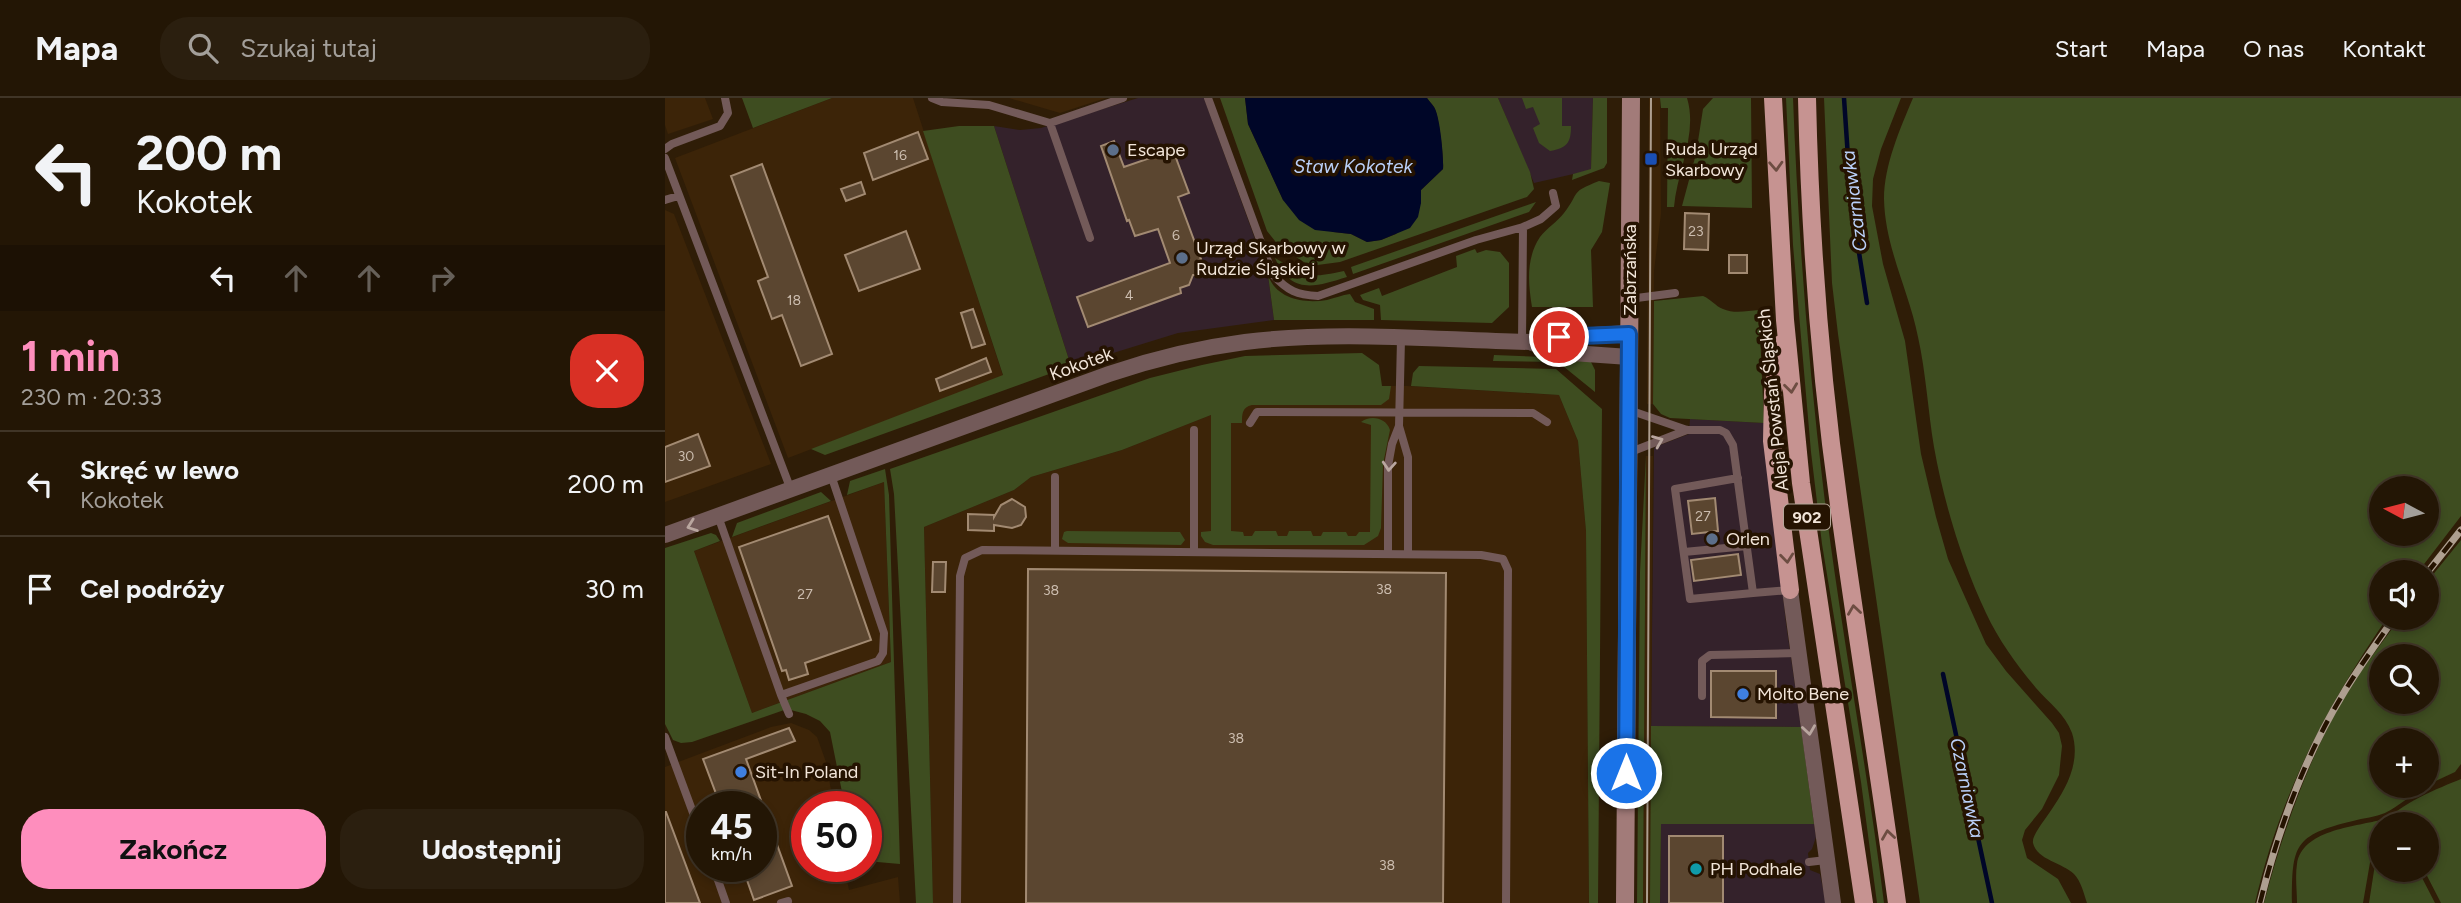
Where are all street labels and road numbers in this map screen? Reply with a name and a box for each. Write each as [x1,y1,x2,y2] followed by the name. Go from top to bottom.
[1619,224,1641,316] street label: Zabrzańska
[1752,308,1794,492] street label: Aleja Powstań Śląskich
[1046,342,1116,386] street label: Kokotek
[1784,504,1830,530] road number: 902

